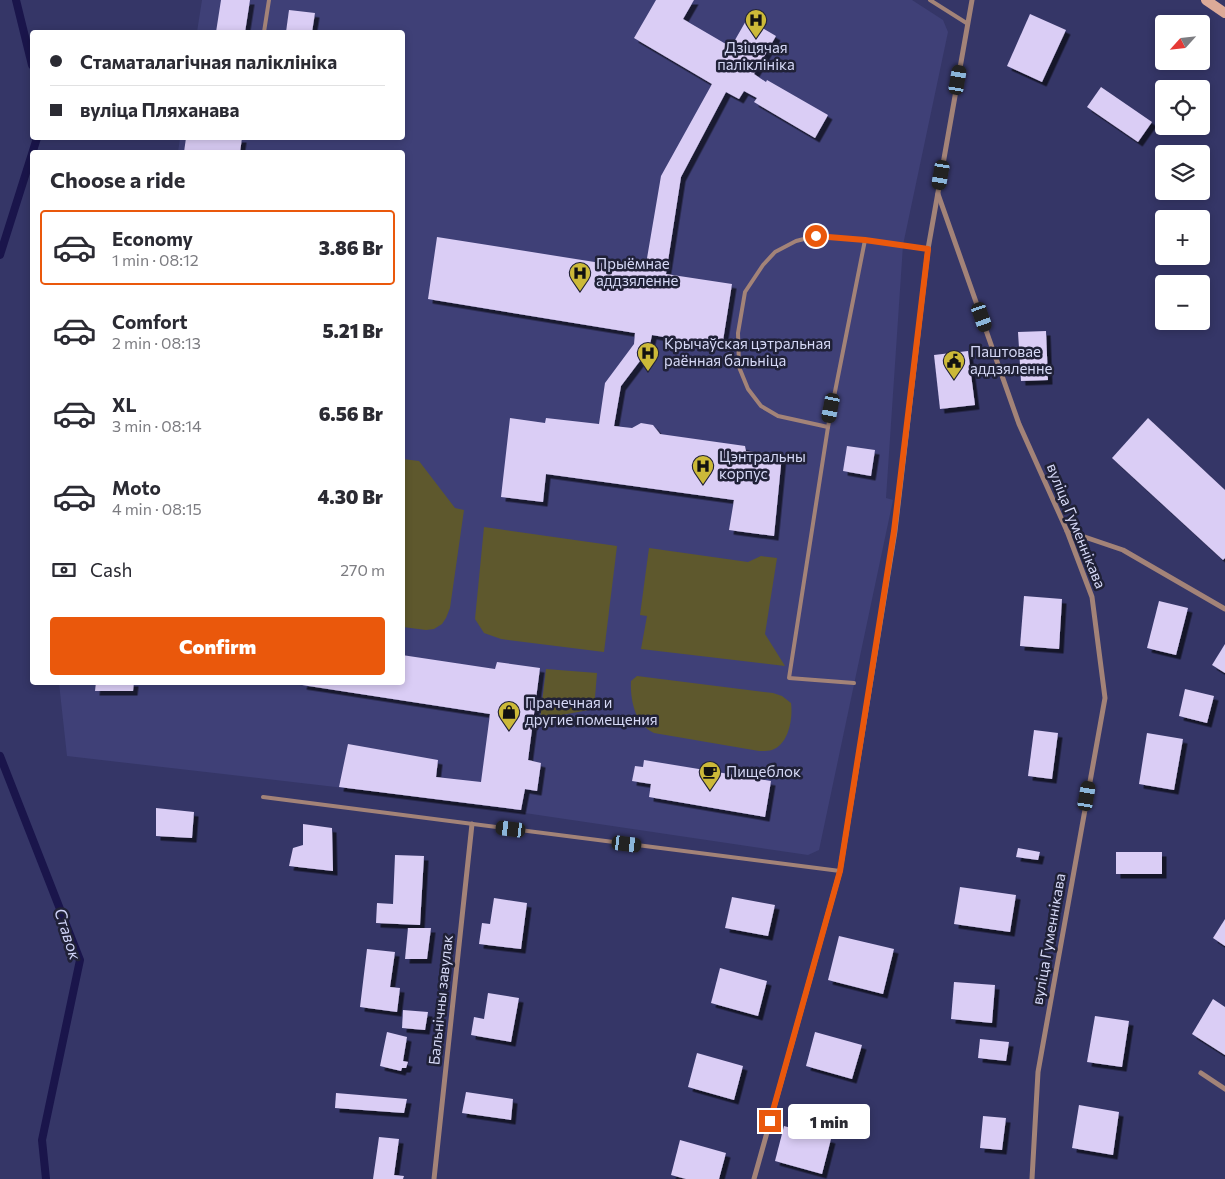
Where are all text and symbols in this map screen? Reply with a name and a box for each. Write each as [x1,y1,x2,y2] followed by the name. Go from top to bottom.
[744,8,768,39] hospital icon: Дзіцячая паліклініка
[1155,15,1210,70] north arrow
[1155,15,1210,330] map controls
[717,38,795,73] place label: Дзіцячая паліклініка
[80,50,337,73] text: Стаматалагічная паліклініка
[948,64,967,96] car
[1155,80,1210,135] button: locate
[80,98,239,121] text: вуліца Пляханава
[1155,145,1210,200] button: layers
[931,159,950,191] car
[50,166,185,193] text: Choose a ride
[1155,210,1210,265] button: +
[52,225,97,270] icon: car
[805,225,827,247] route start
[112,227,193,250] text: Economy
[319,236,383,259] text: 3.86 Br
[112,250,199,269] text: 1 min · 08:12
[596,254,678,289] place label: Прыёмнае аддзяленне
[568,261,592,292] hospital icon: Прыёмнае аддзяленне
[1155,275,1210,330] button: −
[970,300,993,334] car
[52,308,97,353] icon: car
[112,310,188,333] text: Comfort
[323,319,383,342] text: 5.21 Br
[112,333,201,352] text: 2 min · 08:13
[664,334,831,369] place label: Крычаўская цэтральная раённая бальніца
[636,341,660,372] hospital icon: Крычаўская цэтральная раённая бальніца
[970,342,1052,377] place label: Паштовае аддзяленне
[942,349,966,380] public building icon: Паштовае аддзяленне
[52,391,97,436] icon: car
[820,392,841,424] car
[112,393,137,416] text: XL
[319,402,383,425] text: 6.56 Br
[112,416,202,435] text: 3 min · 08:14
[719,447,806,482] place label: Цэнтральны корпус
[691,454,715,485] hospital icon: Цэнтральны корпус
[1044,460,1110,591] street label: вуліца Гуменнікава
[52,474,97,519] icon: car
[112,476,161,499] text: Moto
[318,485,383,508] text: 4.30 Br
[112,499,202,518] text: 4 min · 08:15
[50,556,78,584] icon: cash
[90,558,132,581] text: Cash
[340,560,385,579] text: 270 m
[50,617,385,675] button: Confirm
[525,693,658,728] place label: Прачечная и другие помещения
[497,700,521,731] shop icon: Прачечная и другие помещения
[698,760,722,791] cafe icon: Пищеблок
[726,762,801,780] place label: Пищеблок
[1077,780,1096,812] car
[495,820,526,838] car
[611,835,642,853] car
[1028,872,1068,1006] street label: вуліца Гуменнікава
[51,906,86,962] water label: Ставок
[424,934,456,1066] street label: Бальнічны завулак
[788,1104,870,1138] callout: 1 min
[759,1110,781,1132] route end
[810,1112,848,1131] text: 1 min

